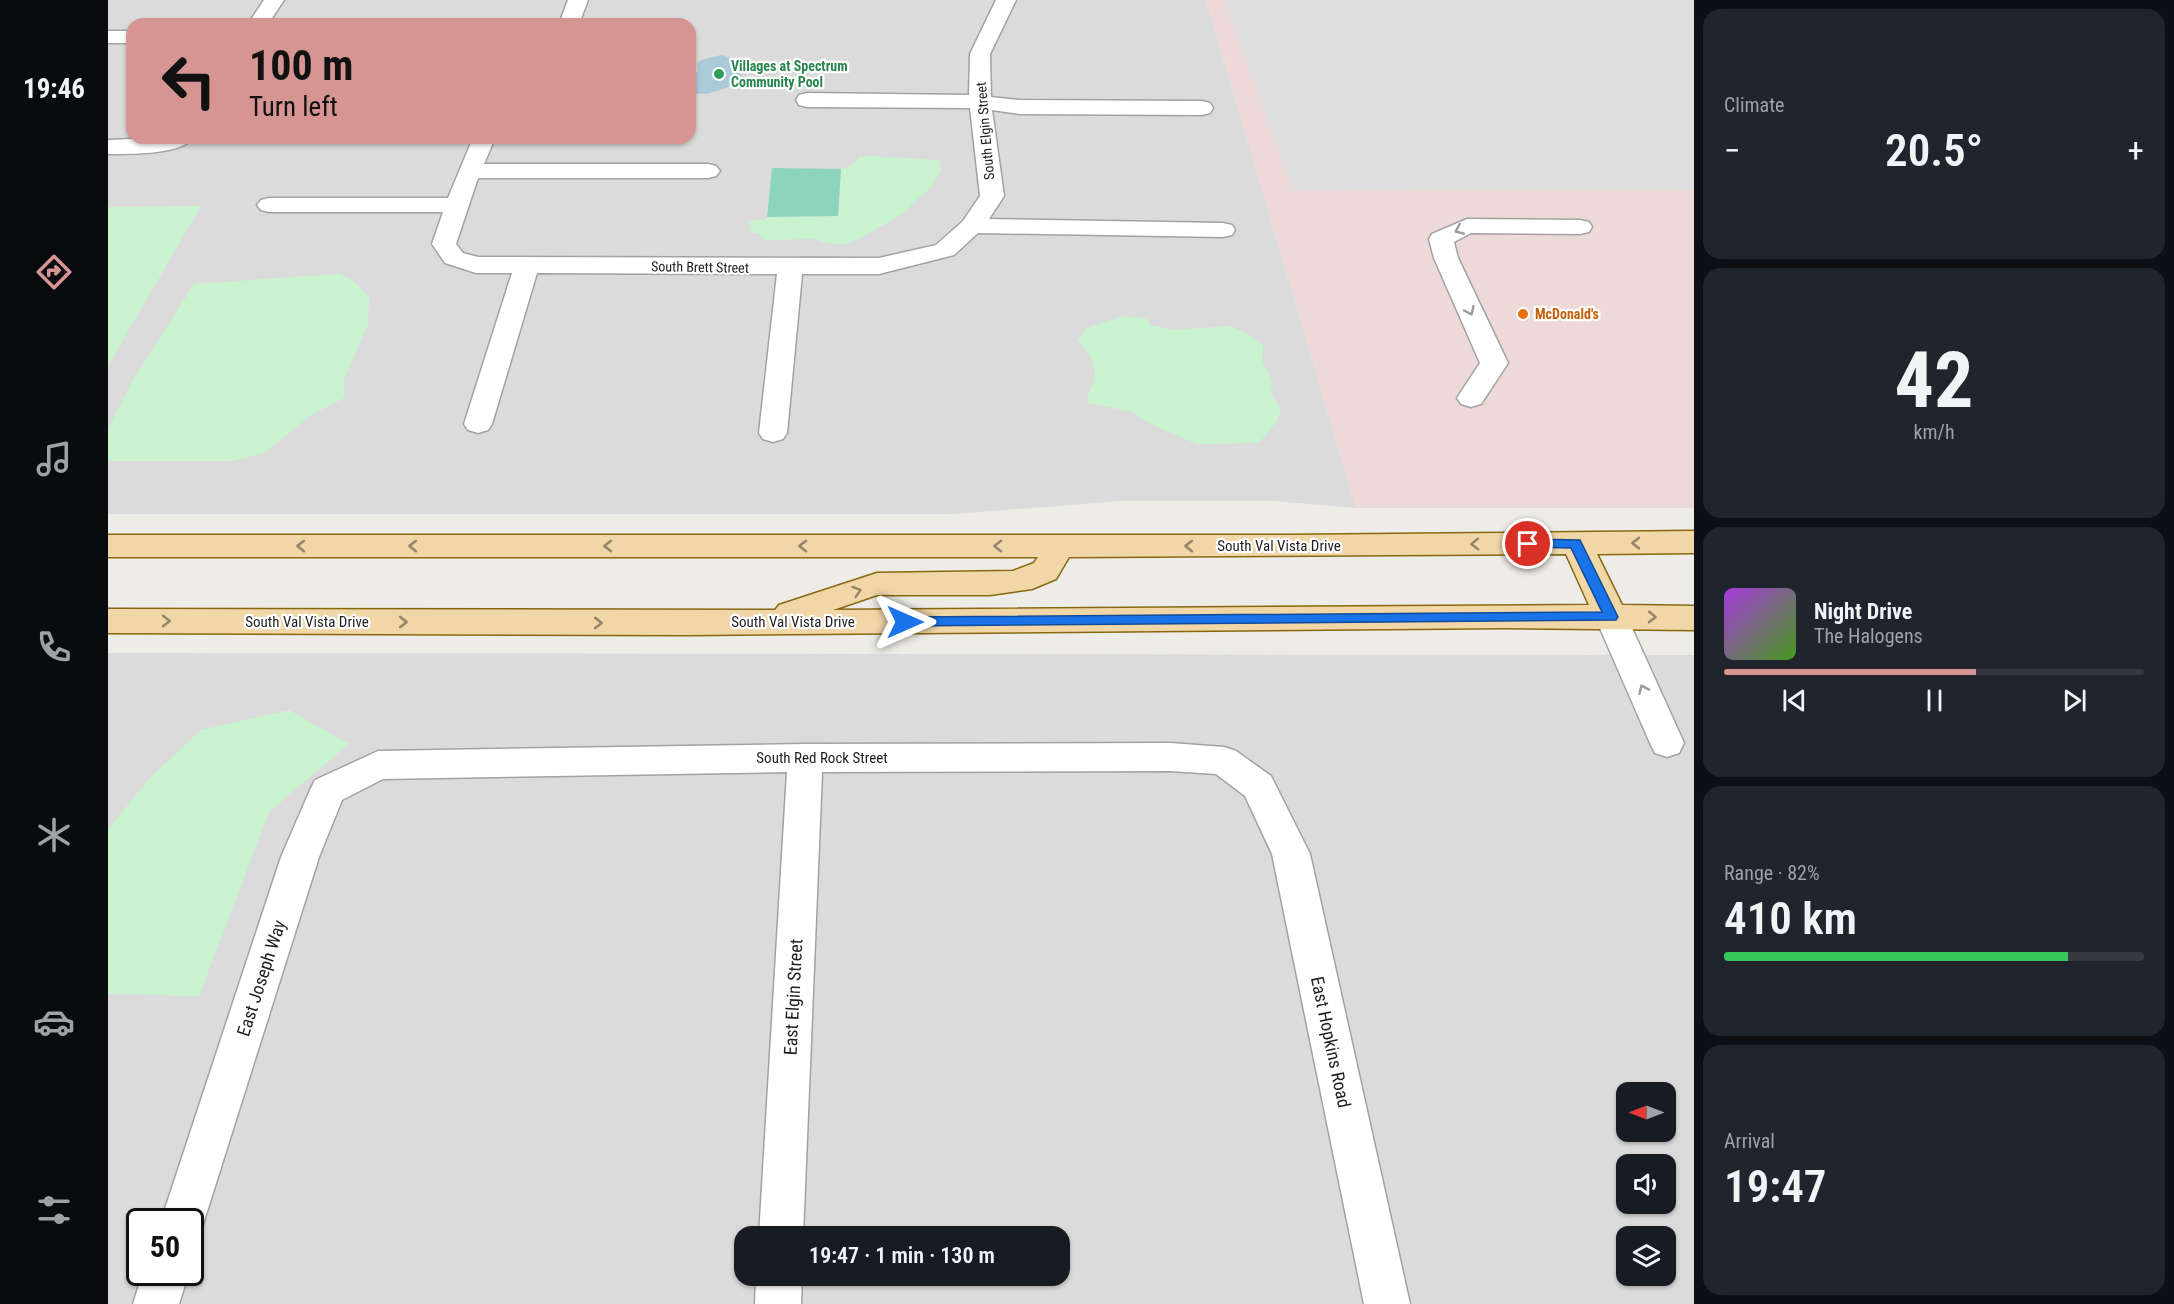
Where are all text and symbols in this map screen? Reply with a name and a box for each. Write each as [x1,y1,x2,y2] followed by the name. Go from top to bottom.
[249,41,354,90] text: 100 m
[150,42,228,120] icon: left
[731,58,848,90] place label: Villages at Spectrum Community Pool
[712,67,726,81] marker: Villages at Spectrum Community Pool
[23,73,85,105] text: 19:46
[973,81,997,181] street label: South Elgin Street
[249,91,338,123] text: Turn left
[1724,93,1784,117] text: Climate
[1885,124,1983,177] text: 20.5°
[1724,131,1741,170] text: −
[2128,131,2144,170] text: +
[1455,223,1466,235] one-way arrow
[33,251,75,293] icon: directions
[651,258,749,276] street label: South Brett Street
[1463,305,1475,316] one-way arrow
[1535,306,1599,322] place label: McDonald's
[1516,307,1530,321] marker: McDonald's
[1895,335,1973,426] text: 42
[1913,420,1955,444] text: km/h
[33,438,75,480] icon: music
[1502,518,1553,569] pin
[1511,527,1544,560] icon: arrive
[1217,537,1341,555] street label: South Val Vista Drive
[1631,537,1640,549] one-way arrow
[1471,538,1480,550] one-way arrow
[297,540,306,552] one-way arrow
[409,540,418,552] one-way arrow
[604,540,613,552] one-way arrow
[799,540,808,552] one-way arrow
[994,540,1003,552] one-way arrow
[1185,540,1194,552] one-way arrow
[851,586,862,598] one-way arrow
[873,590,937,654] position arrow
[1814,599,1912,624] text: Night Drive
[1648,611,1657,623] one-way arrow
[245,613,369,631] street label: South Val Vista Drive
[731,613,855,631] street label: South Val Vista Drive
[162,615,171,627] one-way arrow
[399,616,408,628] one-way arrow
[594,617,603,629] one-way arrow
[1814,624,1923,648] text: The Halogens
[33,626,75,668] icon: phone
[1778,684,1811,717] icon: previous
[1918,684,1951,717] icon: pause
[2058,684,2091,717] icon: next
[1639,685,1651,696] one-way arrow
[756,749,888,767] street label: South Red Rock Street
[33,814,75,856] icon: climate
[1724,861,1820,885] text: Range · 82%
[1724,892,1857,945] text: 410 km
[232,917,290,1039] street label: East Joseph Way
[779,938,807,1056] street label: East Elgin Street
[1307,974,1355,1110] street label: East Hopkins Road
[33,1001,75,1043] icon: car
[1616,1082,1676,1142] north arrow
[1616,1082,1676,1286] map controls
[1724,1129,1775,1153] text: Arrival
[1616,1154,1676,1214] button: sound
[1724,1160,1826,1213] text: 19:47
[33,1189,75,1231] icon: filters
[126,1208,204,1286] speed limit sign: 50
[1616,1226,1676,1286] button: layers
[809,1243,995,1268] text: 19:47 · 1 min · 130 m

